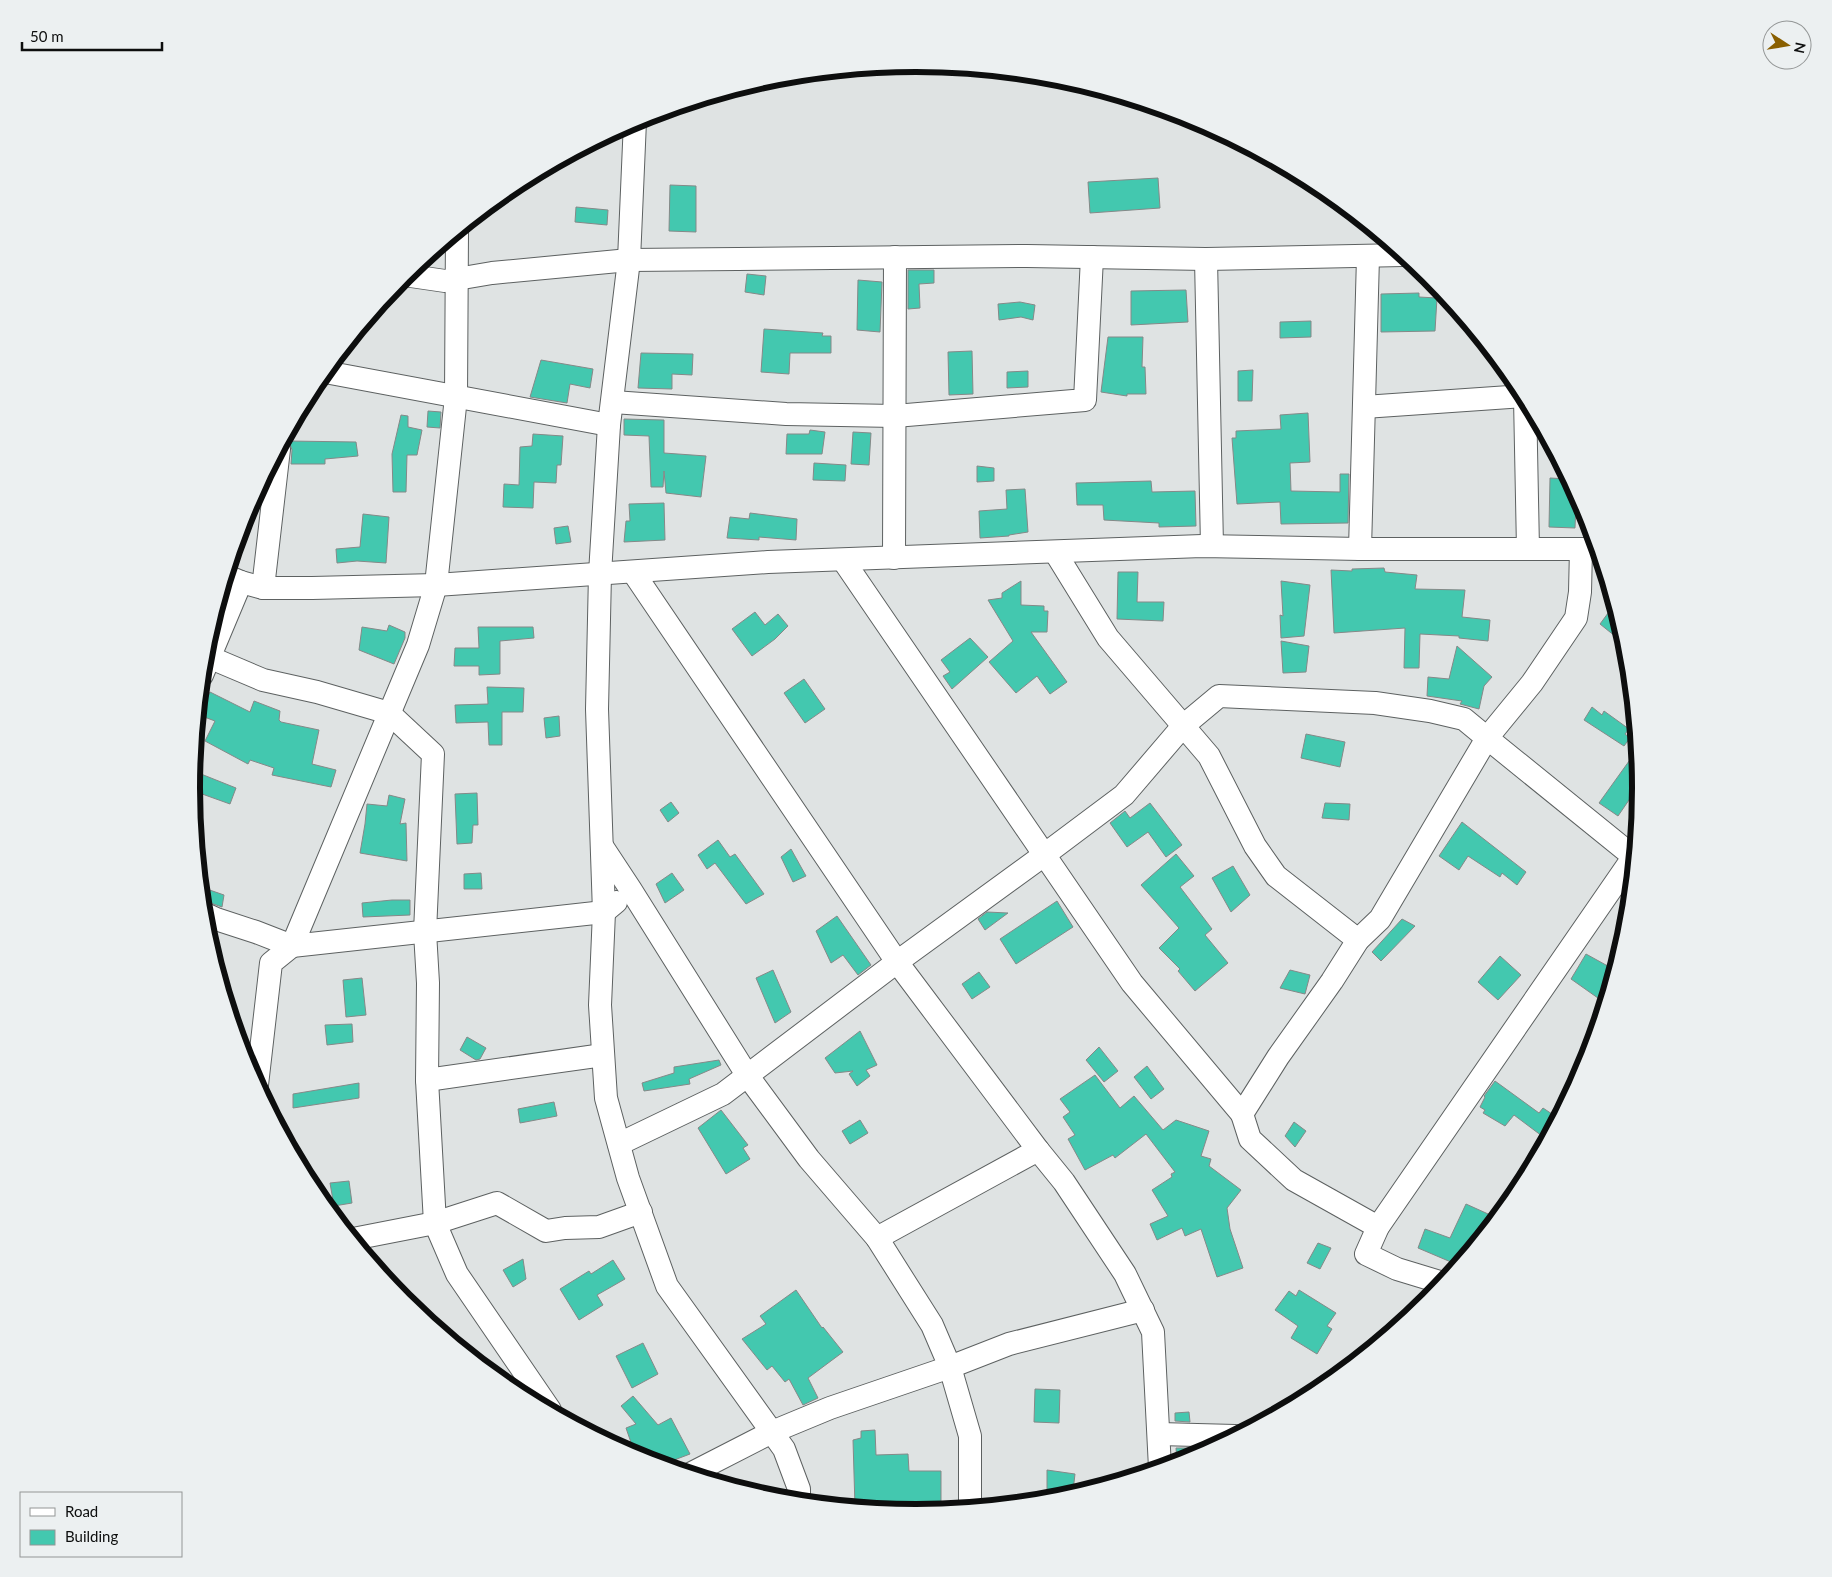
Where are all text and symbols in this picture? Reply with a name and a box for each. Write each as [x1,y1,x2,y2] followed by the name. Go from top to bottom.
[22,20,162,52] scale bar
[1762,20,1812,70] north arrow
[30,27,64,45] text: 50 m
[1791,41,1810,55] text: N
[20,1492,182,1557] legend
[65,1502,98,1520] text: Road
[65,1527,118,1545] text: Building

